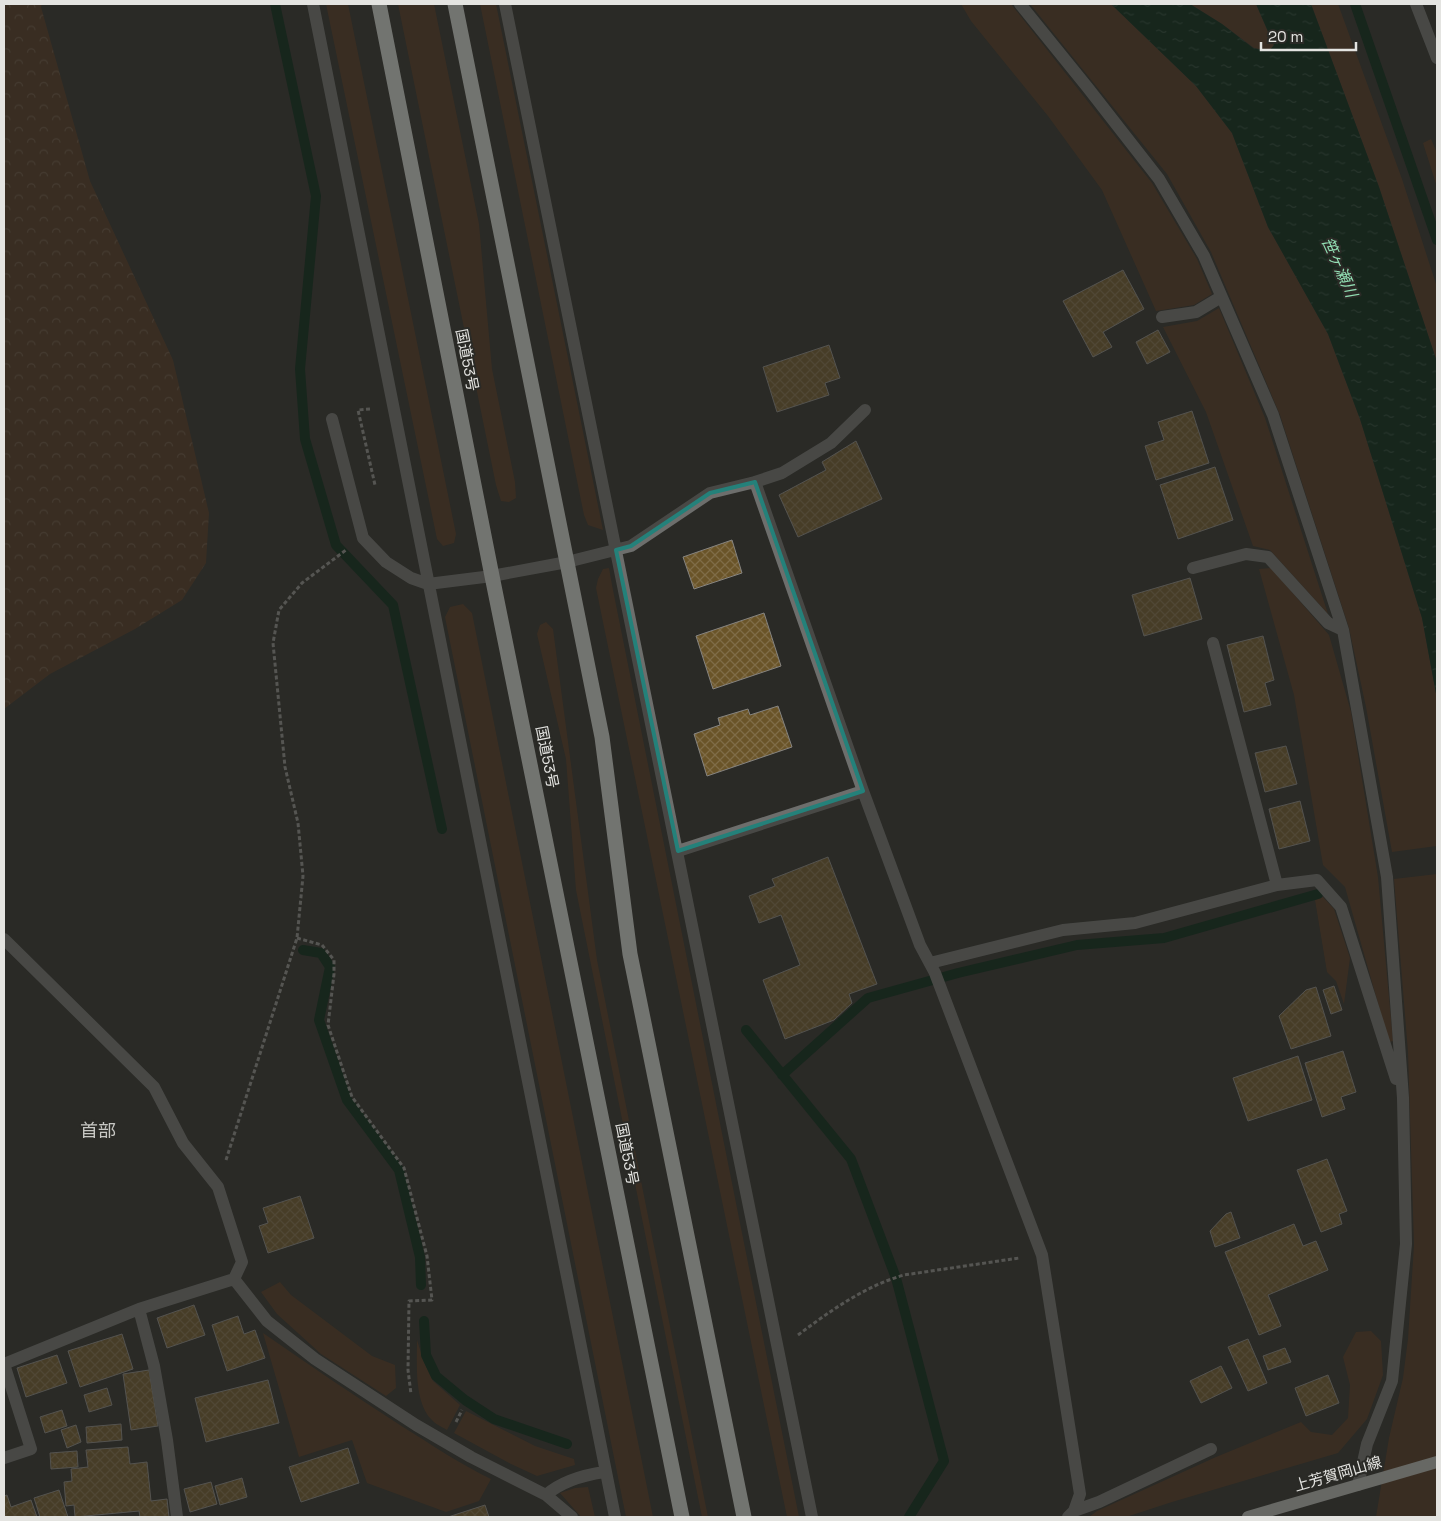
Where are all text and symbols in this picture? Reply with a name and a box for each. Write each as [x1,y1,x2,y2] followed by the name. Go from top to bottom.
[1261,20,1356,52] scale bar
[1268,27,1303,46] text: 20 m
[1317,234,1363,303] water label: 笹ヶ瀬川
[452,327,483,393] street label: 国道53号
[532,724,563,790] street label: 国道53号
[80,1119,116,1142] district label: 首部
[612,1121,643,1187] street label: 国道53号
[1292,1452,1384,1495] street label: 上芳賀岡山線

